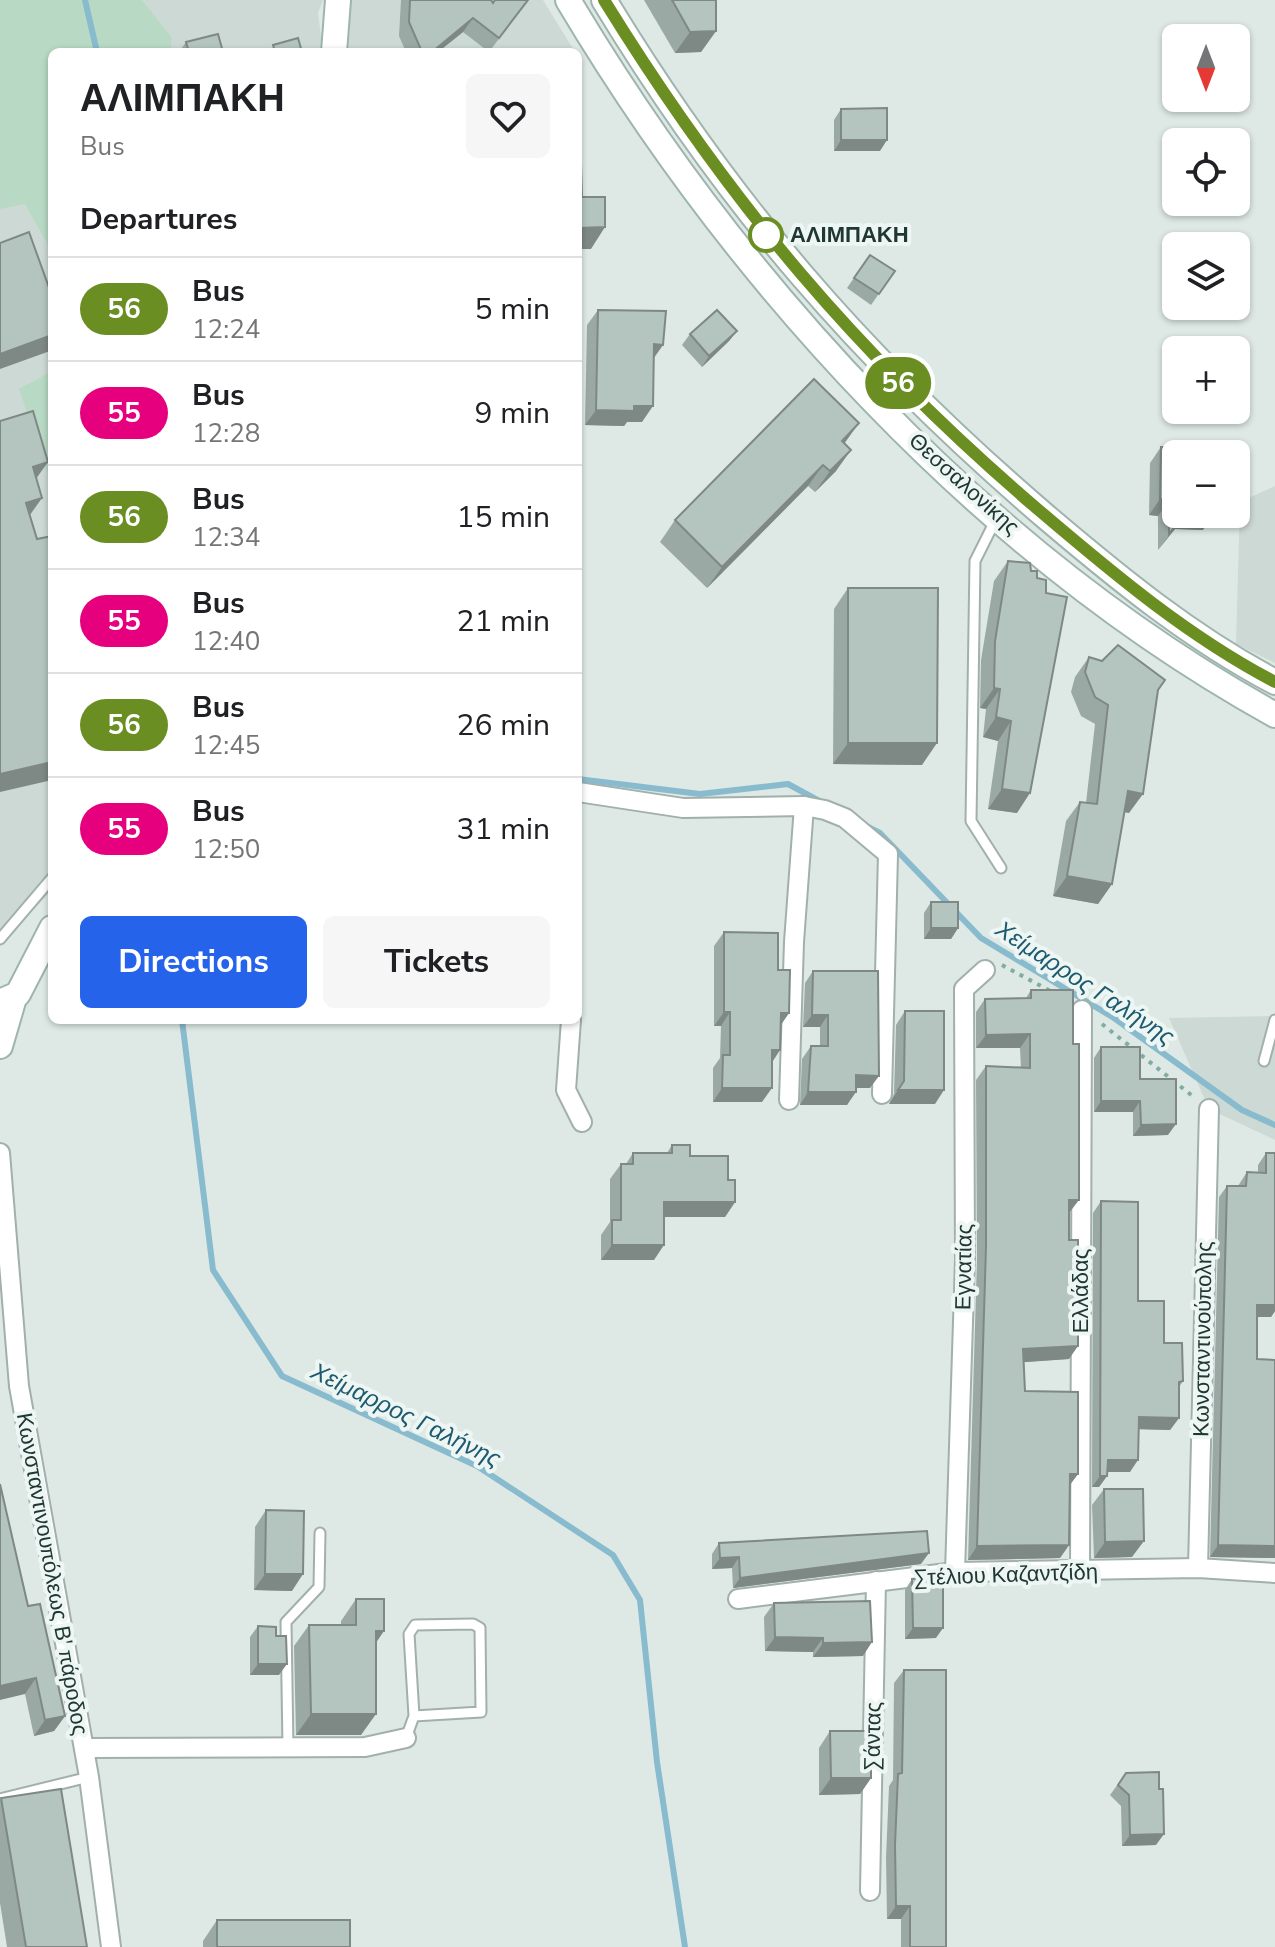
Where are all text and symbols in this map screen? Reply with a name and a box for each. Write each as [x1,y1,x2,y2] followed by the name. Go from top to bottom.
[1162,24,1250,112] north arrow
[1162,24,1250,528] map controls
[80,73,285,124] text: ΑΛΙΜΠΑΚΗ
[466,74,550,158] button: heart
[1162,128,1250,216] button: locate
[80,129,125,164] text: Bus
[80,199,237,240] text: Departures
[749,218,783,252] marker: ΑΛΙΜΠΑΚΗ
[790,220,909,250] place label: ΑΛΙΜΠΑΚΗ
[1162,232,1250,320] button: layers
[192,271,245,312] text: Bus
[475,289,550,330] text: 5 min
[107,290,141,328] text: 56
[192,312,260,347] text: 12:24
[1162,336,1250,424] button: +
[862,357,934,409] line badge: 56
[881,364,915,402] text: 56
[192,375,245,416] text: Bus
[475,393,550,434] text: 9 min
[107,394,141,432] text: 55
[192,416,260,451] text: 12:28
[902,426,1026,542] street label: Θεσσαλονίκης
[1162,440,1250,528] button: −
[192,479,245,520] text: Bus
[457,497,550,538] text: 15 min
[107,498,141,536] text: 56
[192,520,260,555] text: 12:34
[192,583,245,624] text: Bus
[457,601,550,642] text: 21 min
[107,602,141,640] text: 55
[192,624,260,659] text: 12:40
[192,687,245,728] text: Bus
[457,705,550,746] text: 26 min
[107,706,141,744] text: 56
[192,728,260,763] text: 12:45
[192,791,245,832] text: Bus
[457,809,550,850] text: 31 min
[107,810,141,848] text: 55
[192,832,260,867] text: 12:50
[989,913,1181,1053] water label: Χείμαρρος Γαλήνης
[80,916,307,1008] button: Directions
[323,916,550,1008] button: Tickets
[948,1224,980,1310] street label: Εγνατίας
[1186,1241,1220,1437] street label: Κωνσταντινούπολης
[1066,1249,1096,1333] street label: Ελλάδας
[305,1355,506,1475] water label: Χείμαρρος Γαλήνης
[9,1411,95,1737] street label: Κωνσταντινουπόλεως Β' πάροδος
[914,1557,1098,1593] street label: Στέλιου Καζαντζίδη
[857,1701,889,1771] street label: Σάντας

